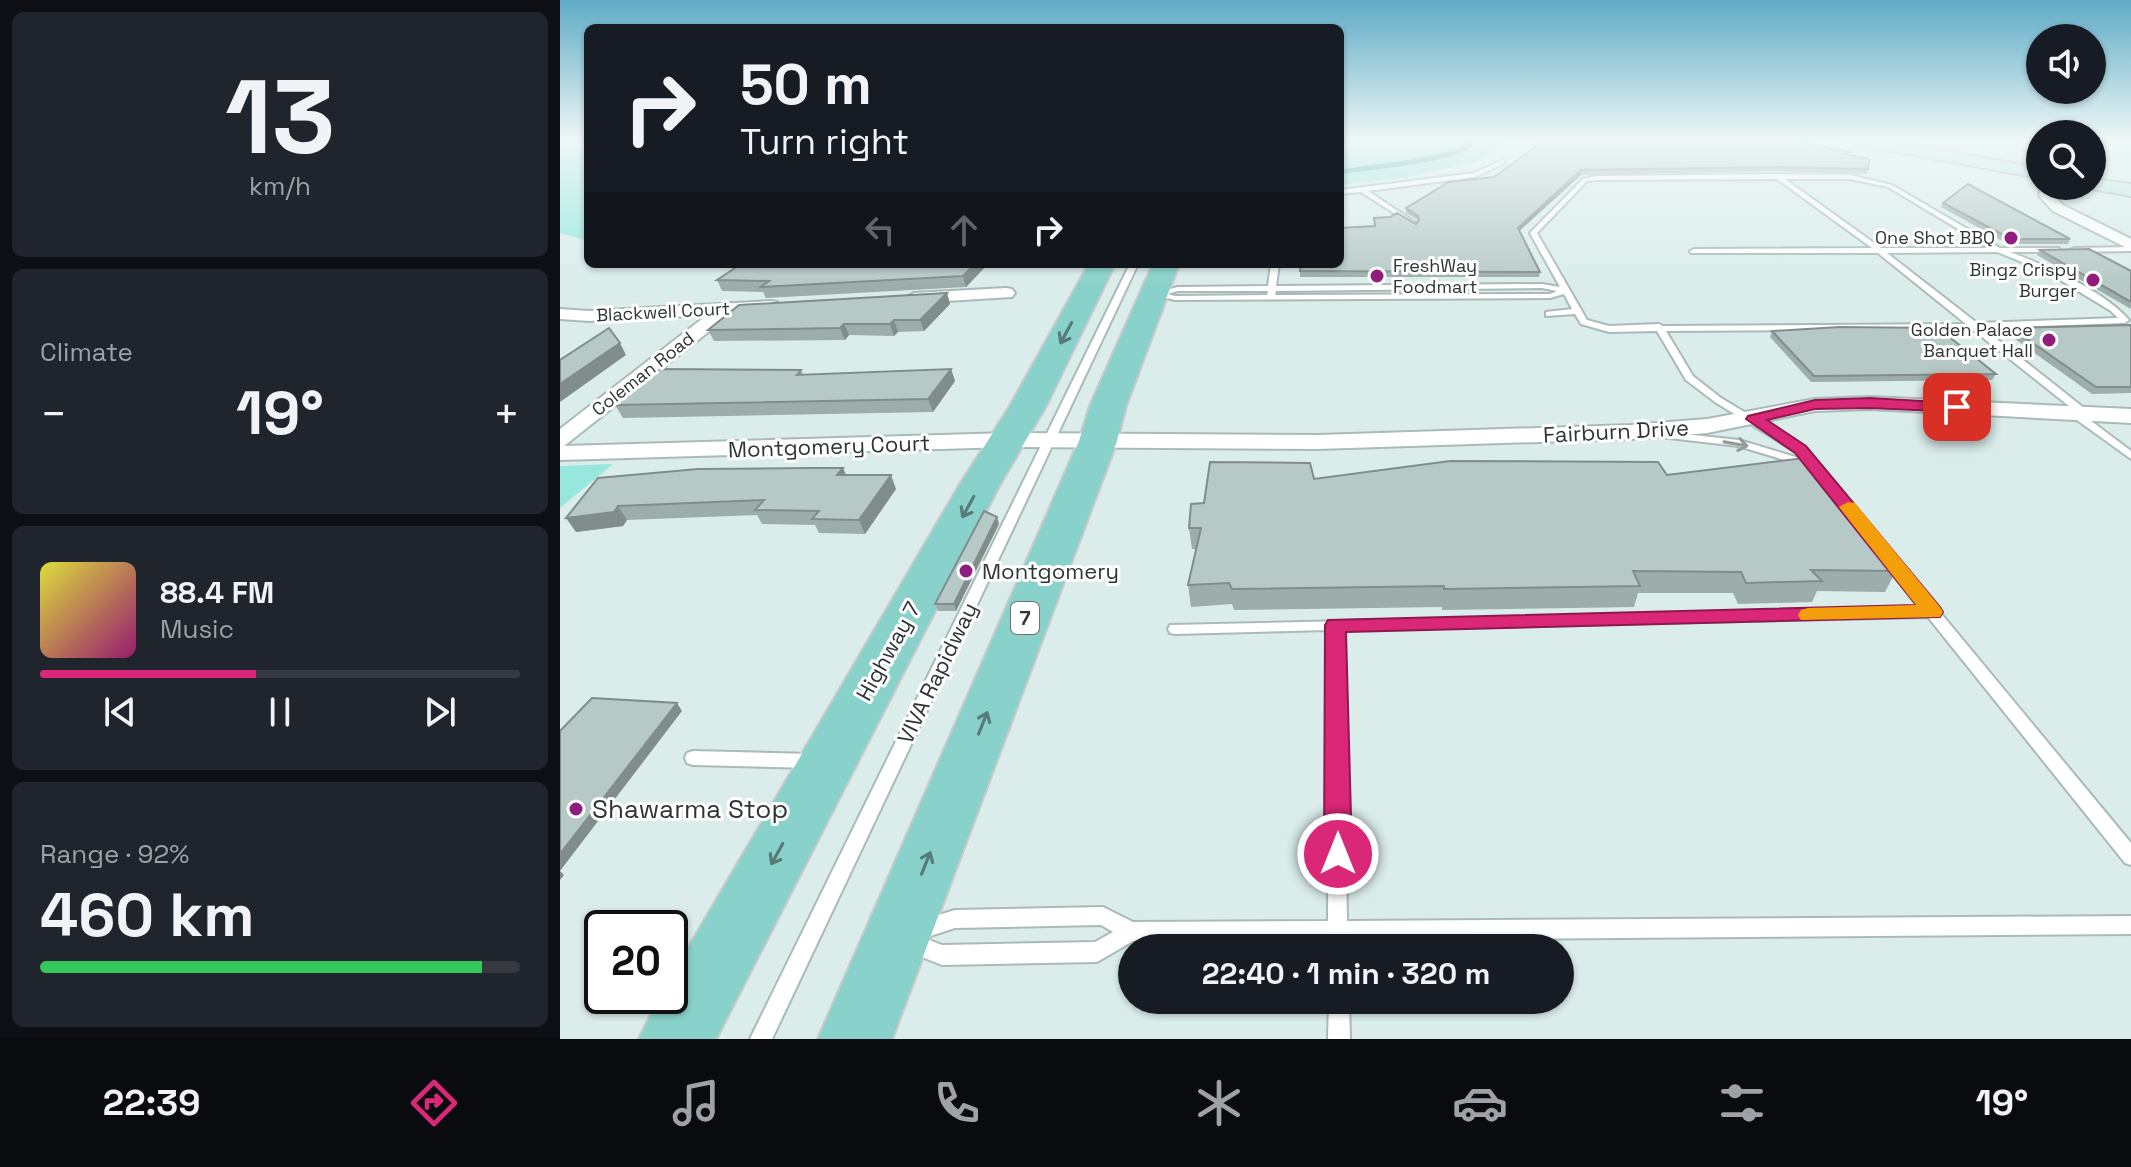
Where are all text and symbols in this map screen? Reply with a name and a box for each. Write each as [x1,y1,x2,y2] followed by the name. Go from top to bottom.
[2026,24,2106,200] map controls
[2026,24,2106,104] button: sound
[740,49,872,120] text: 50 m
[225,51,335,183] text: 13
[608,56,712,160] icon: right
[740,119,909,165] text: Turn right
[2026,120,2106,200] button: search
[249,169,311,203] text: km/h
[858,208,902,252] icon: left
[942,208,986,252] icon: ahead
[1026,208,1070,252] icon: right
[1875,226,1995,249] place label: One Shot BBQ
[2002,229,2020,247] marker: One Shot BBQ
[1393,254,1477,298] place label: FreshWay Foodmart
[1969,258,2077,302] place label: Bingz Crispy Burger
[1368,267,1386,285] marker: FreshWay Foodmart
[2084,271,2102,289] marker: Bingz Crispy Burger
[595,297,730,326] street label: Blackwell Court
[1911,318,2033,362] place label: Golden Palace Banquet Hall
[1057,321,1073,344] one-way arrow
[587,327,698,421] street label: Coleman Road
[2040,331,2058,349] marker: Golden Palace Banquet Hall
[40,335,133,369] text: Climate
[1923,373,1991,441] pin
[236,375,324,452] text: 19°
[1935,385,1979,429] icon: arrive
[40,386,67,442] text: −
[493,386,520,442] text: +
[1542,413,1690,449] street label: Fairburn Drive
[727,428,931,464] street label: Montgomery Court
[1723,437,1748,452] one-way arrow
[959,495,975,518] one-way arrow
[982,557,1119,585] place label: Montgomery
[957,562,975,580] marker: Montgomery
[160,573,274,612] text: 88.4 FM
[849,597,927,705] street label: Highway 7
[891,598,983,748] street label: VIVA Rapidway
[1011,602,1039,634] road number: 7
[160,612,234,646] text: Music
[98,690,142,734] icon: previous
[258,690,302,734] icon: pause
[418,690,462,734] icon: next
[976,712,991,736] one-way arrow
[592,792,788,826] place label: Shawarma Stop
[567,800,585,818] marker: Shawarma Stop
[1296,812,1380,896] position arrow
[40,837,189,871] text: Range · 92%
[769,842,785,865] one-way arrow
[920,851,934,876] one-way arrow
[40,877,254,954] text: 460 km
[584,910,688,1014] speed limit sign: 20
[1202,954,1490,993] text: 22:40 · 1 min · 320 m
[406,1075,462,1131] icon: directions
[668,1075,724,1131] icon: music
[929,1075,985,1131] icon: phone
[1191,1075,1247,1131] icon: climate
[1452,1075,1508,1131] icon: car
[1714,1075,1770,1131] icon: filters
[103,1080,200,1126] text: 22:39
[1975,1080,2028,1126] text: 19°

